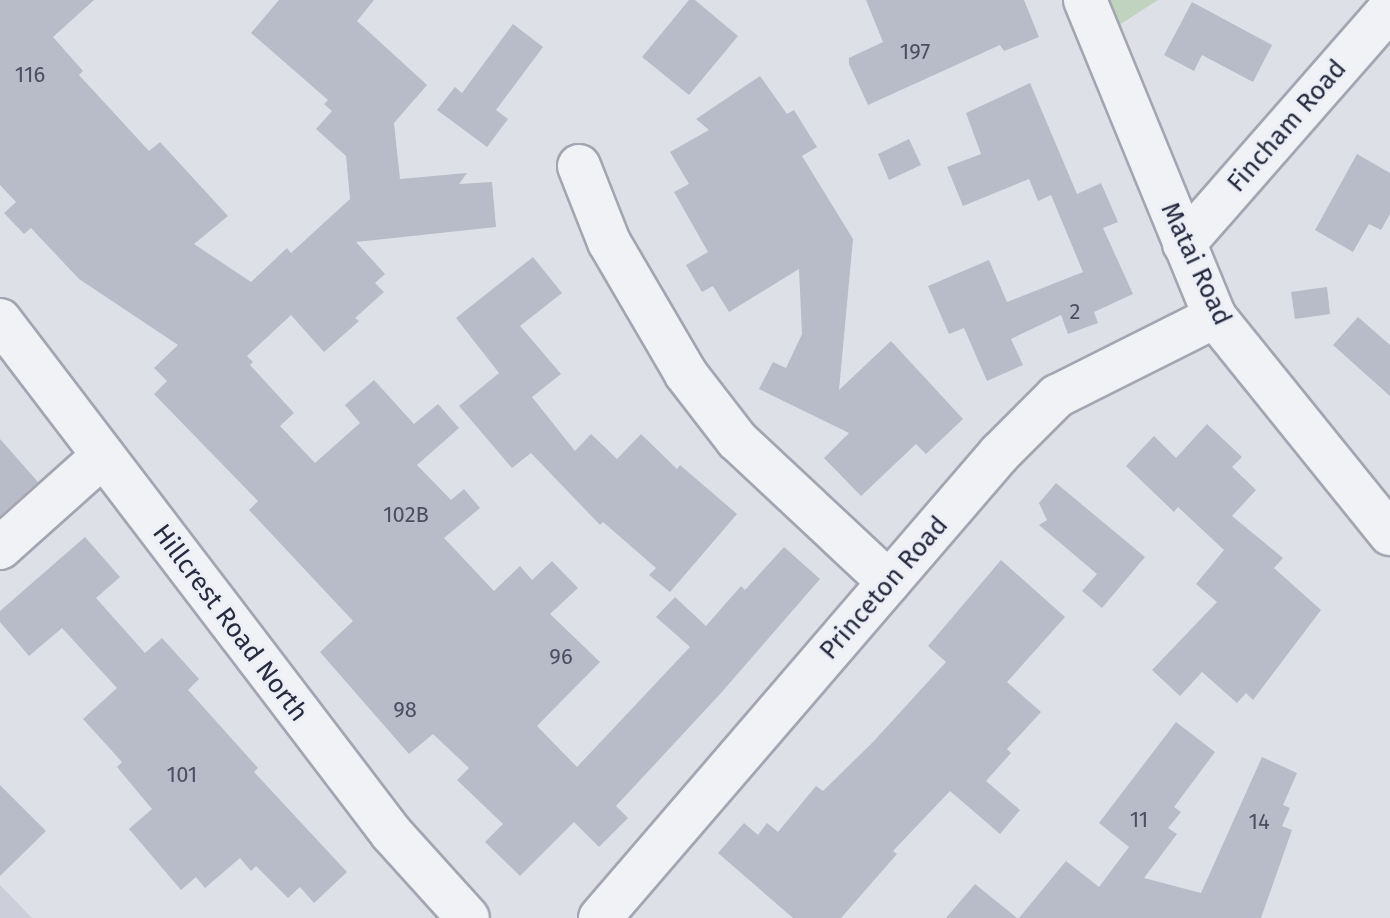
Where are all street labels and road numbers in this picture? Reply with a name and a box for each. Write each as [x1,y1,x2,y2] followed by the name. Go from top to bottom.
[1221,53,1353,199] street label: Fincham Road
[1154,198,1238,330] street label: Matai Road
[813,510,955,666] street label: Princeton Road
[146,518,314,728] street label: Hillcrest Road North

